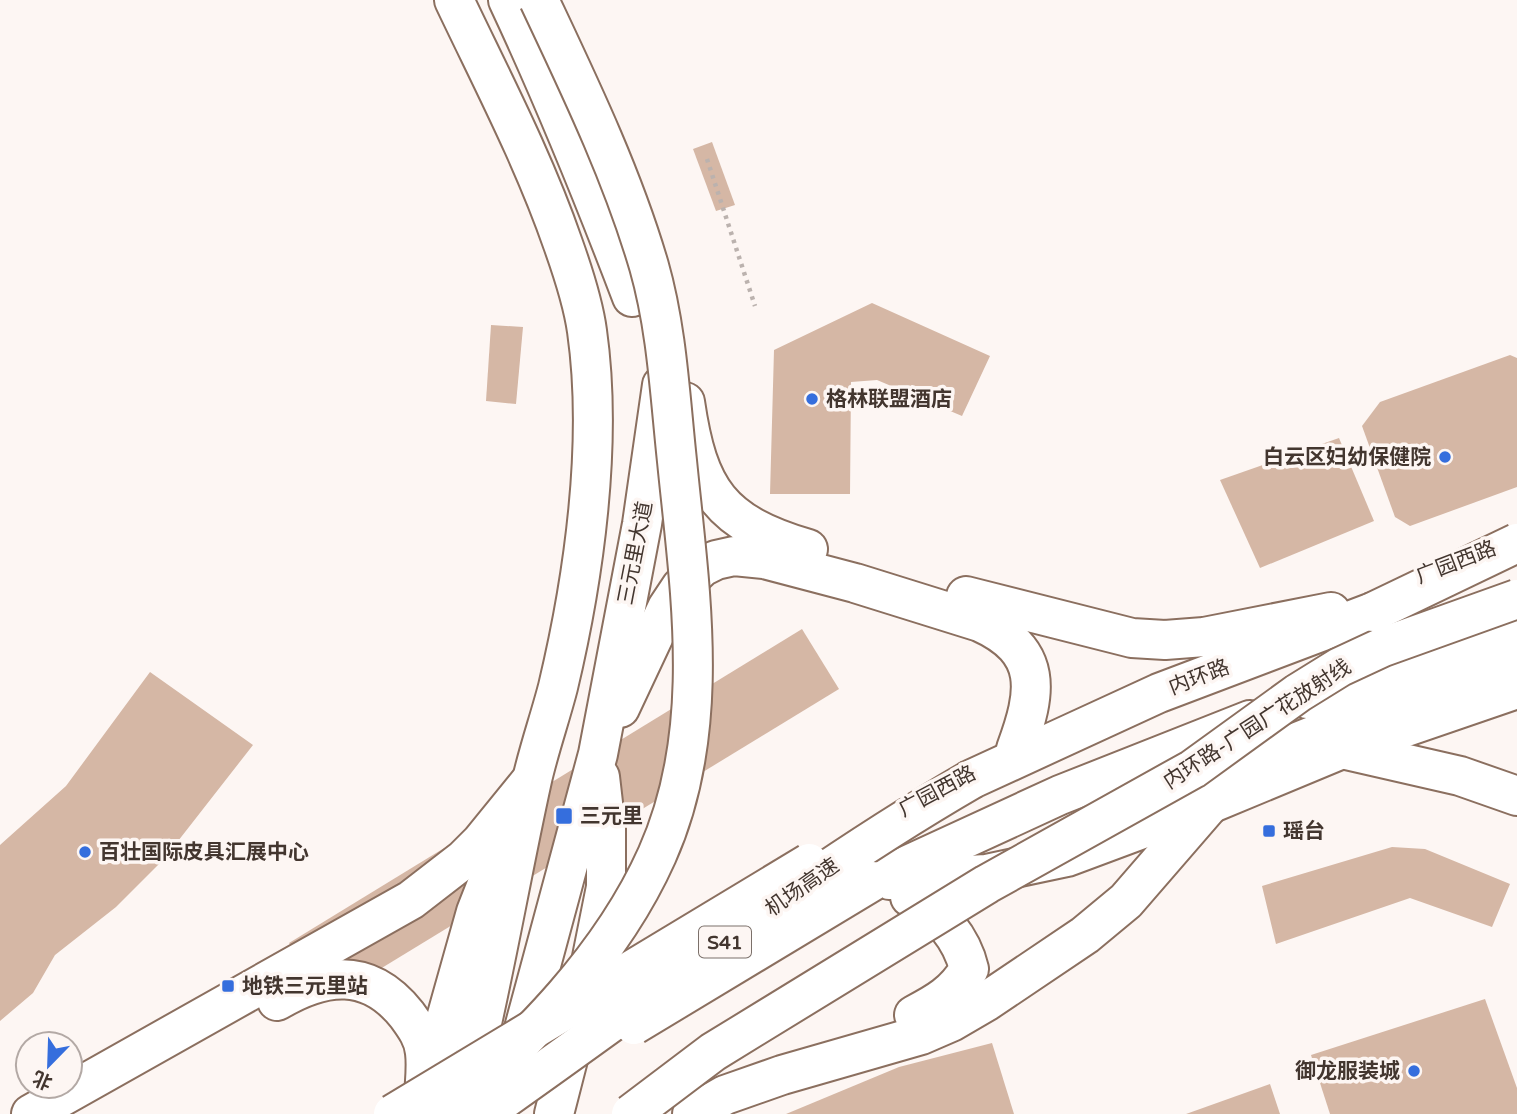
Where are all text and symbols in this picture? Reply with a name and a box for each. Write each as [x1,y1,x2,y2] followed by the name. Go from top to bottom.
[826,387,952,412] place label: 格林联盟酒店
[804,391,820,407] marker: 格林联盟酒店
[1263,445,1431,470] place label: 白云区妇幼保健院
[1437,449,1453,465] marker: 白云区妇幼保健院
[613,499,658,607] street label: 三元里大道
[1412,536,1500,589] street label: 广园西路
[1159,654,1356,794] street label: 内环路-广园广花放射线
[1165,655,1233,700] street label: 内环路
[894,761,980,822] street label: 广园西路
[580,804,643,829] place label: 三元里
[554,806,574,826] marker: 三元里
[1283,819,1325,844] place label: 瑶台
[1261,823,1277,839] marker: 瑶台
[99,840,309,865] place label: 百壮国际皮具汇展中心
[77,844,93,860] marker: 百壮国际皮具汇展中心
[761,853,844,922] street label: 机场高速
[699,926,751,958] road number: S41
[242,974,368,999] place label: 地铁三元里站
[220,978,236,994] marker: 地铁三元里站
[14,1030,84,1100] north arrow
[1295,1059,1400,1084] place label: 御龙服装城
[1406,1063,1422,1079] marker: 御龙服装城
[30,1066,56,1094] text: 北

